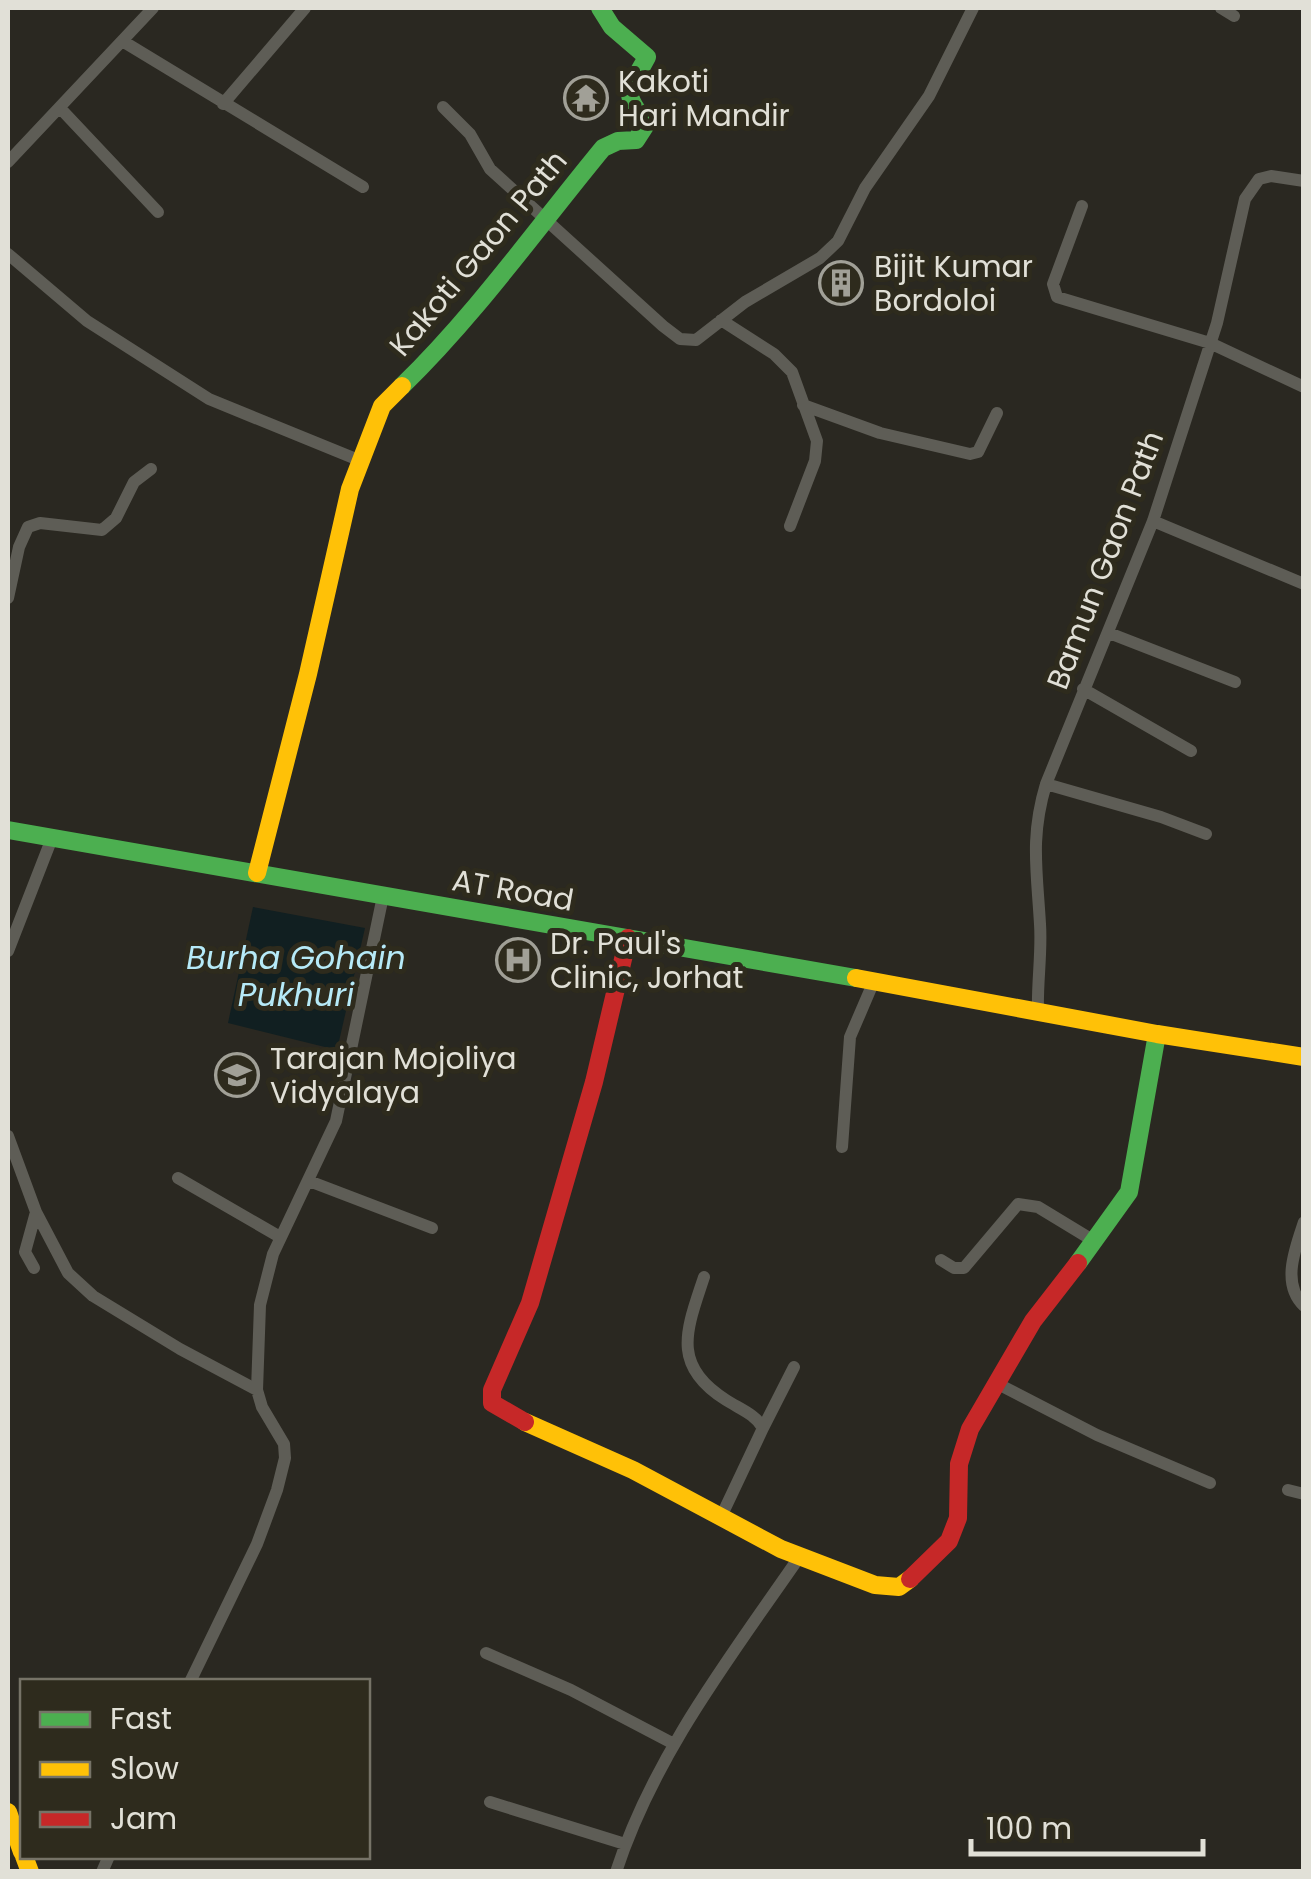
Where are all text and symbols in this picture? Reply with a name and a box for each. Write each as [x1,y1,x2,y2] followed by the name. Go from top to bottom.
[618,60,790,137] place label: Kakoti Hari Mandir
[563,75,609,121] temple icon: Kakoti Hari Mandir
[379,141,577,365] street label: Kakoti Gaon Path
[874,245,1033,322] place label: Bijit Kumar Bordoloi
[818,260,864,306] building icon: Bijit Kumar Bordoloi
[1036,424,1174,696] street label: Bamun Gaon Path
[449,858,577,922] street label: AT Road
[550,922,743,999] place label: Dr. Paul's Clinic, Jorhat
[186,935,406,1017] water label: Burha Gohain Pukhuri
[495,937,541,983] hospital icon: Dr. Paul's Clinic, Jorhat
[270,1037,517,1114] place label: Tarajan Mojoliya Vidyalaya
[214,1052,260,1098] school or university icon: Tarajan Mojoliya Vidyalaya
[20,1679,370,1859] legend
[110,1697,172,1740] text: Fast
[110,1747,179,1790] text: Slow
[971,1794,1204,1856] scale bar
[110,1797,177,1840] text: Jam
[986,1807,1072,1850] text: 100 m

